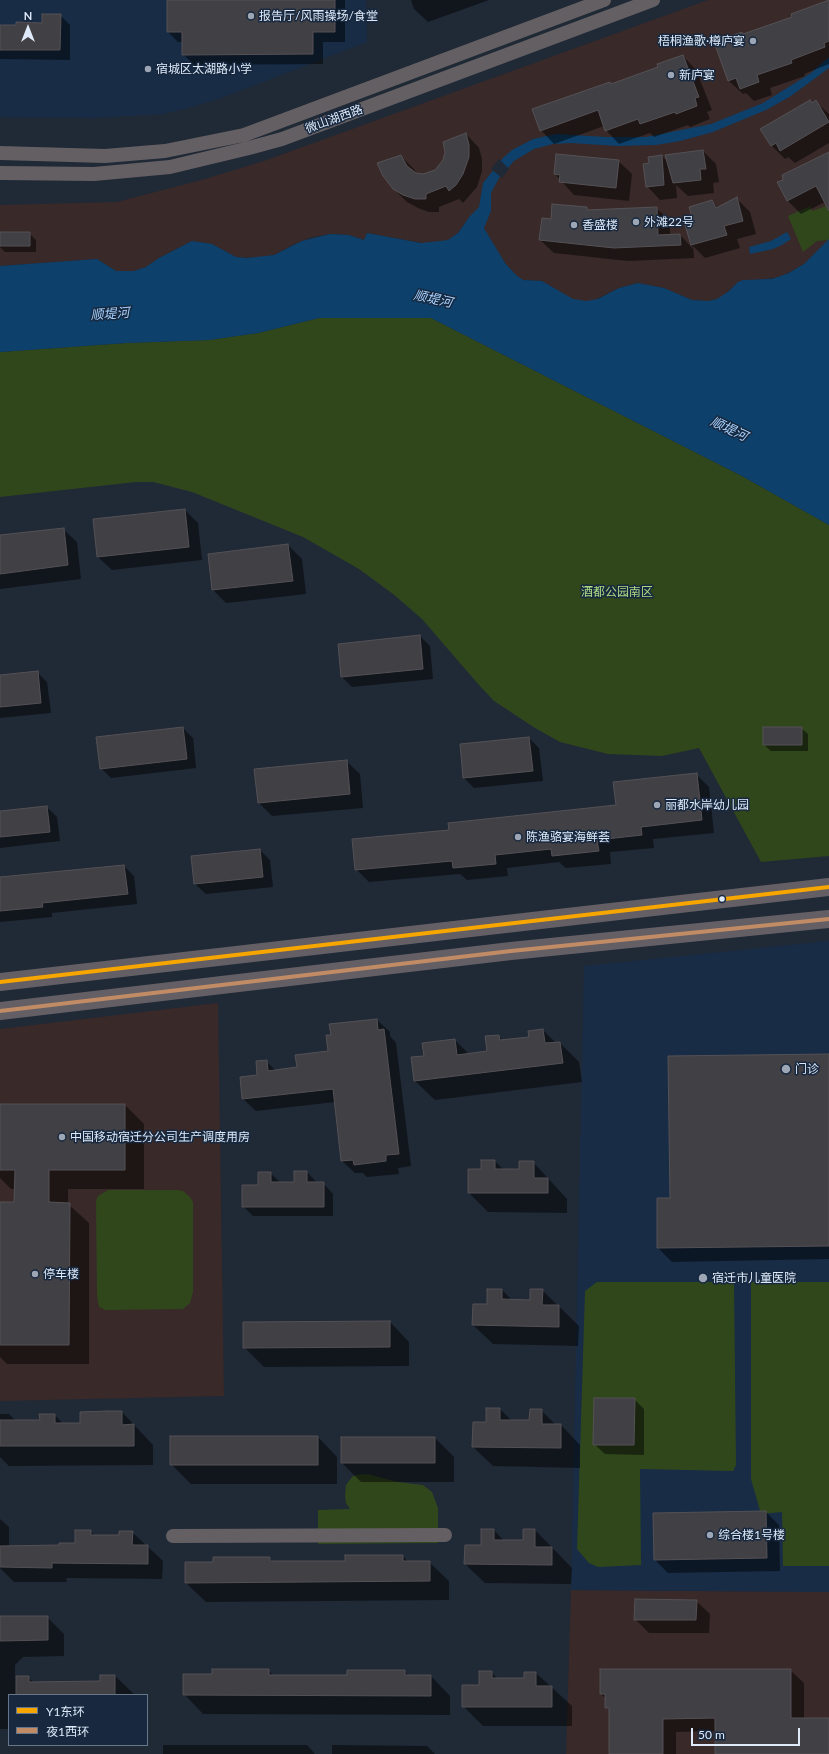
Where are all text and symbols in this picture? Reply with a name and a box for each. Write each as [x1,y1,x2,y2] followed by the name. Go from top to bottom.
[8,8,48,48] north arrow
[24,9,32,22] text: N
[259,9,378,23] place label: 报告厅/风雨操场/食堂
[246,11,256,21] marker: 报告厅/风雨操场/食堂
[658,34,745,48] place label: 梧桐渔歌·樽庐宴
[748,36,758,46] marker: 梧桐渔歌·樽庐宴
[156,62,252,76] place label: 宿城区太湖路小学
[143,64,153,74] marker: 宿城区太湖路小学
[679,68,715,82] place label: 新庐宴
[666,70,676,80] marker: 新庐宴
[303,102,365,136] street label: 微山湖西路
[644,215,694,229] place label: 外滩22号
[631,217,641,227] marker: 外滩22号
[582,218,618,232] place label: 香盛楼
[569,220,579,230] marker: 香盛楼
[412,287,454,311] water label: 顺堤河
[90,305,130,323] water label: 顺堤河
[708,414,750,444] water label: 顺堤河
[581,585,653,599] park label: 酒都公园南区
[665,798,749,812] place label: 丽都水岸幼儿园
[652,800,662,810] marker: 丽都水岸幼儿园
[526,830,610,844] place label: 陈渔骆宴海鲜荟
[513,832,523,842] marker: 陈渔骆宴海鲜荟
[717,894,727,904] unlabelled marker
[795,1062,819,1076] place label: 门诊
[780,1063,792,1075] marker: 门诊
[70,1130,250,1144] place label: 中国移动宿迁分公司生产调度用房
[57,1132,67,1142] marker: 中国移动宿迁分公司生产调度用房
[43,1267,79,1281] place label: 停车楼
[30,1269,40,1279] marker: 停车楼
[712,1271,796,1285] place label: 宿迁市儿童医院
[697,1272,709,1284] marker: 宿迁市儿童医院
[718,1528,785,1542] place label: 综合楼1号楼
[705,1530,715,1540] marker: 综合楼1号楼
[8,1694,148,1746] legend
[46,1704,84,1719] text: Y1东环
[693,1720,802,1746] scale bar
[46,1724,89,1739] text: 夜1西环
[698,1727,725,1742] text: 50 m

